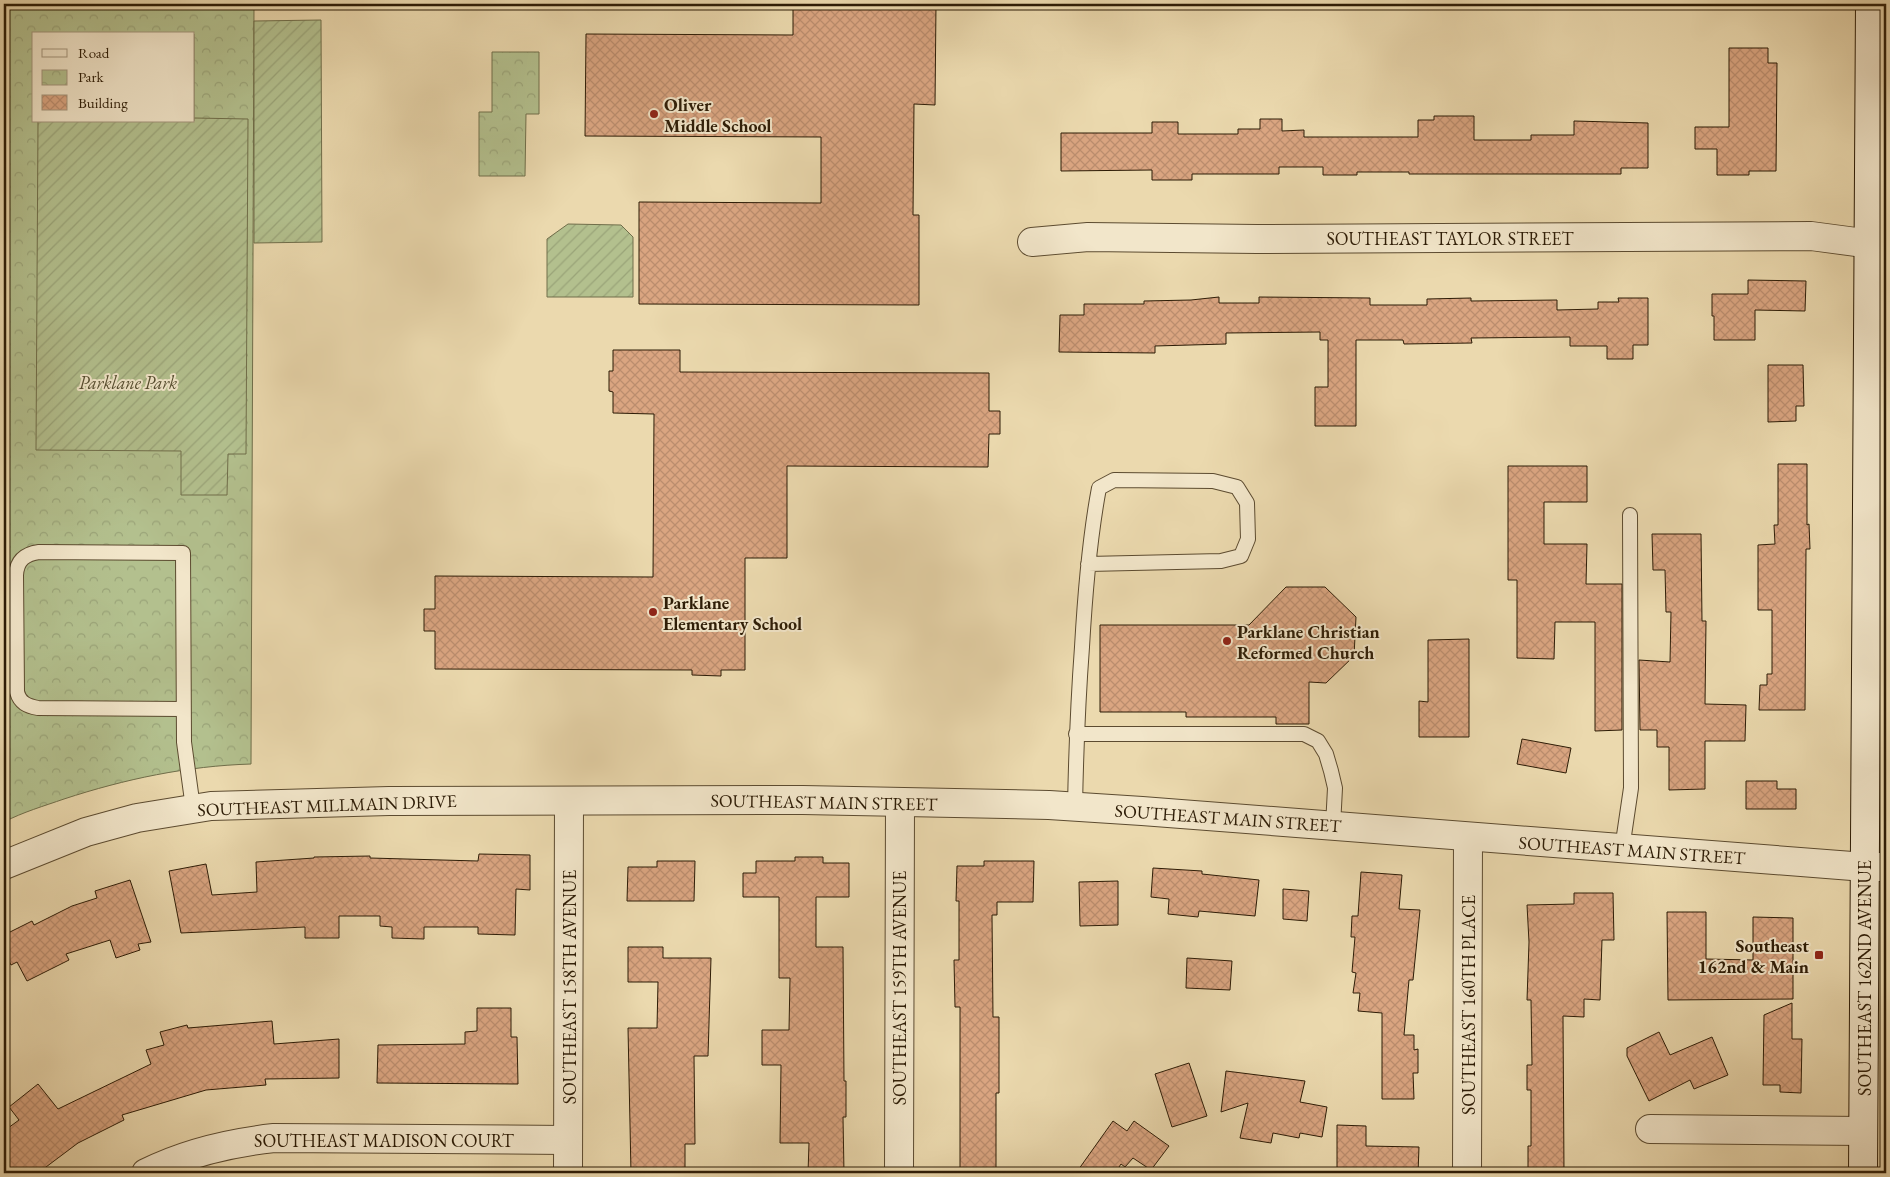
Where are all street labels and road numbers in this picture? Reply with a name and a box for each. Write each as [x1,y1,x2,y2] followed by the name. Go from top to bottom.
[1326,227,1574,250] street label: SOUTHEAST TAYLOR STREET
[197,789,457,821] street label: SOUTHEAST MILLMAIN DRIVE
[710,789,939,815] street label: SOUTHEAST MAIN STREET
[1114,799,1343,837] street label: SOUTHEAST MAIN STREET
[1518,831,1747,869] street label: SOUTHEAST MAIN STREET
[1853,860,1876,1096] street label: SOUTHEAST 162ND AVENUE
[558,870,581,1104] street label: SOUTHEAST 158TH AVENUE
[888,871,911,1105] street label: SOUTHEAST 159TH AVENUE
[1457,895,1480,1115] street label: SOUTHEAST 160TH PLACE
[254,1129,515,1152] street label: SOUTHEAST MADISON COURT

